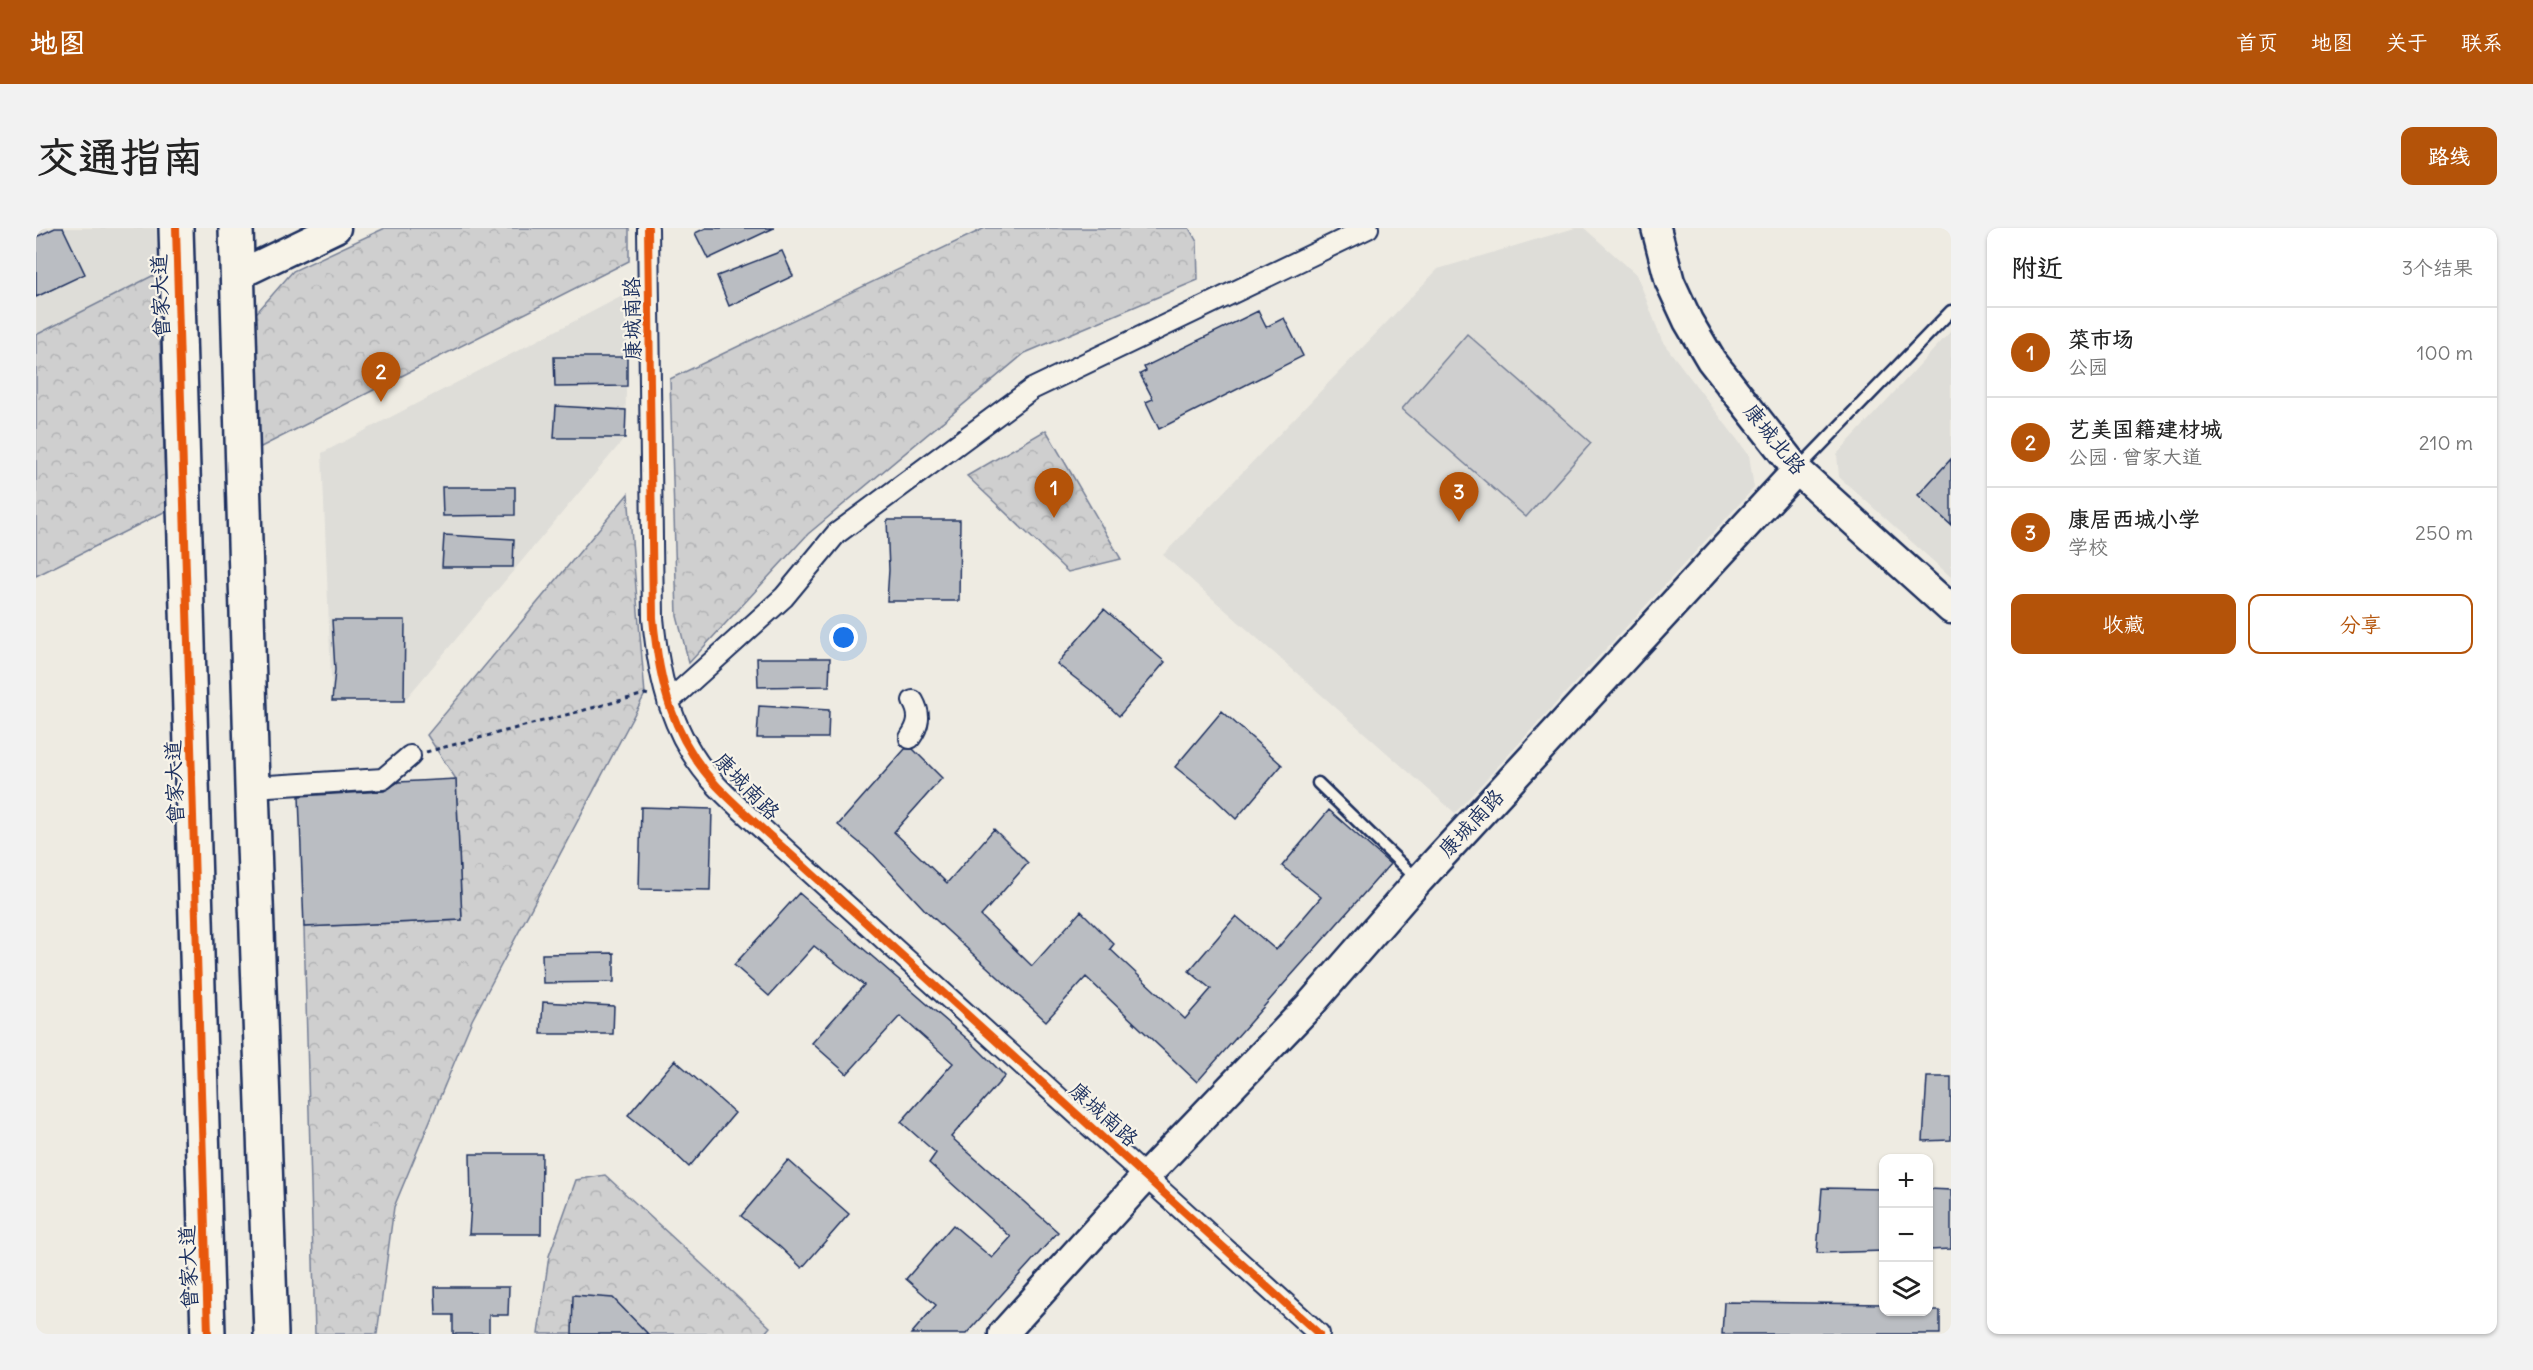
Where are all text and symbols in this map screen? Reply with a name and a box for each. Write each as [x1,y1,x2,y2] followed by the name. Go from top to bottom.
[30,25,86,61] text: 地图
[2236,29,2278,56] text: 首页
[2311,29,2353,56] text: 地图
[2386,29,2428,56] text: 关于
[2461,29,2503,56] text: 联系
[2401,127,2497,185] button: 路线
[36,131,204,183] text: 交通指南
[2011,251,2063,284] text: 附近
[145,254,175,338] street label: 曾家大道
[2402,255,2473,280] text: 3个结果
[618,277,646,361] street label: 康城南路
[2068,325,2134,353] text: 菜市场
[2027,340,2034,365] text: 1
[2416,340,2473,365] text: 100 m
[362,352,400,402] pin: 2
[2068,354,2108,379] text: 公园
[1738,398,1812,480] street label: 康城北路
[2068,415,2222,443] text: 艺美国籍建材城
[2025,430,2036,455] text: 2
[2419,430,2473,455] text: 210 m
[2068,444,2202,469] text: 公园 · 曾家大道
[1034,468,1074,518] pin: 1
[1440,472,1478,522] pin: 3
[2068,505,2200,533] text: 康居西城小学
[2025,520,2036,545] text: 3
[2415,520,2473,545] text: 250 m
[2068,534,2108,559] text: 学校
[2011,594,2236,654] button: 收藏
[2248,594,2473,654] button: 分享
[829,623,858,652] your location
[159,740,189,824] street label: 曾家大道
[708,746,786,826] street label: 康城南路
[1432,783,1510,863] street label: 康城南路
[1064,1076,1144,1152] street label: 康城南路
[1879,1154,1933,1316] map controls
[1879,1154,1933,1208] button: +
[1879,1208,1933,1262] button: −
[173,1225,203,1309] street label: 曾家大道
[1879,1262,1933,1316] button: layers

